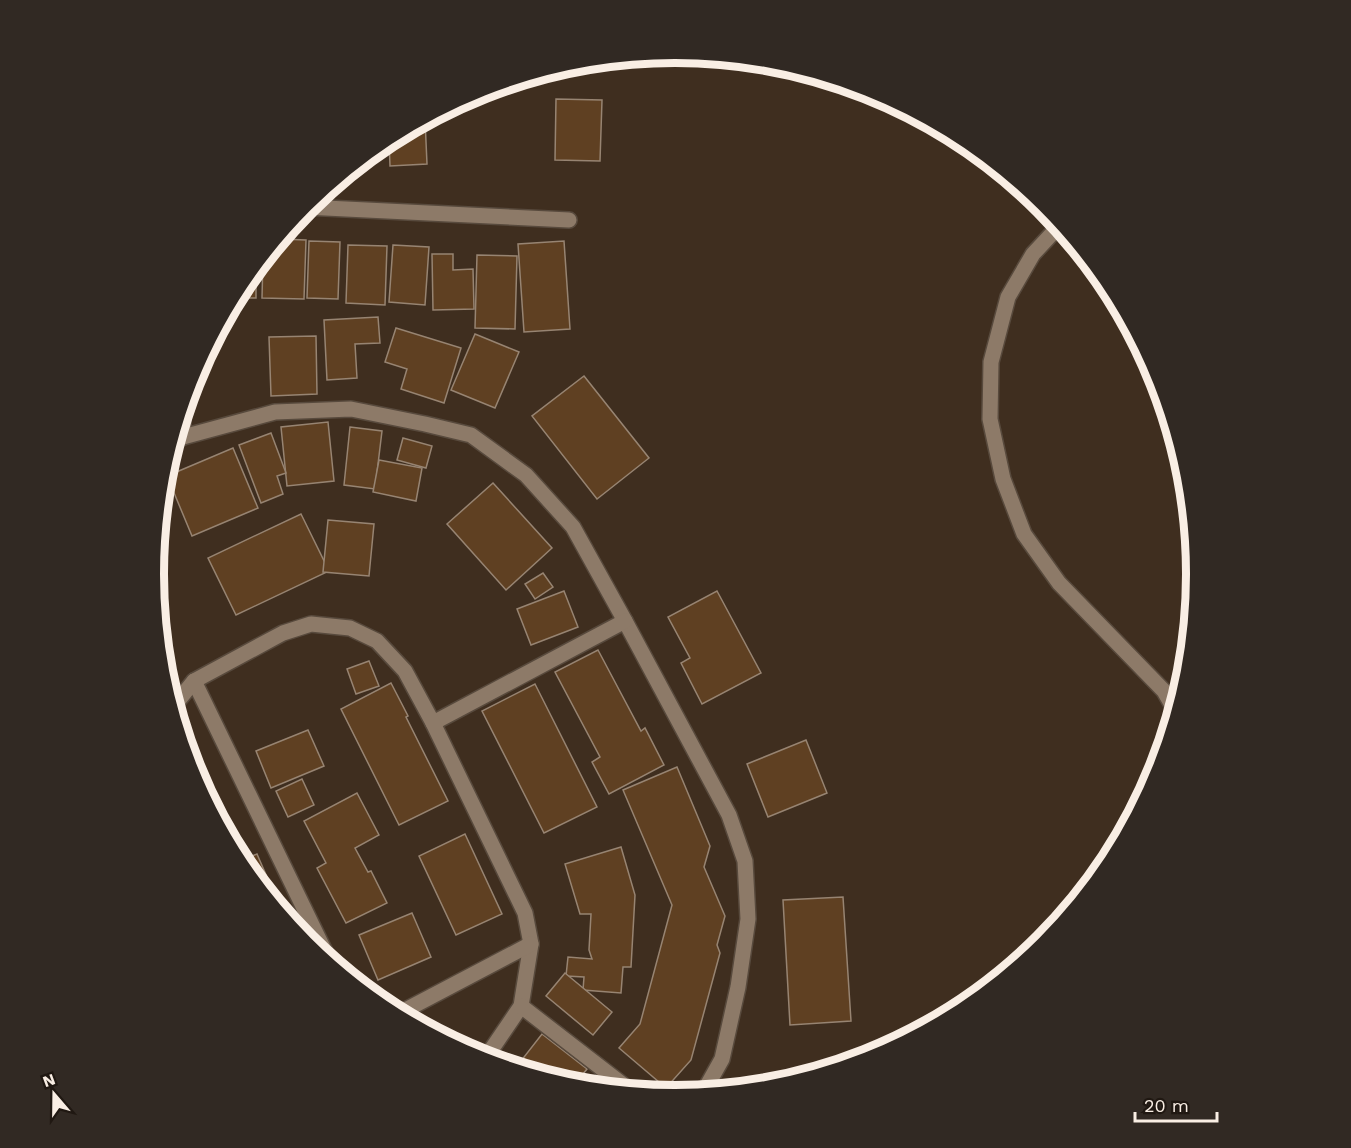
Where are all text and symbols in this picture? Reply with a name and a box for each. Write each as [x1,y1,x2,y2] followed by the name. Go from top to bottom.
[24,1064,84,1124] north arrow
[40,1069,58,1091] text: N
[1135,1085,1218,1123] scale bar
[1144,1095,1189,1116] text: 20 m

